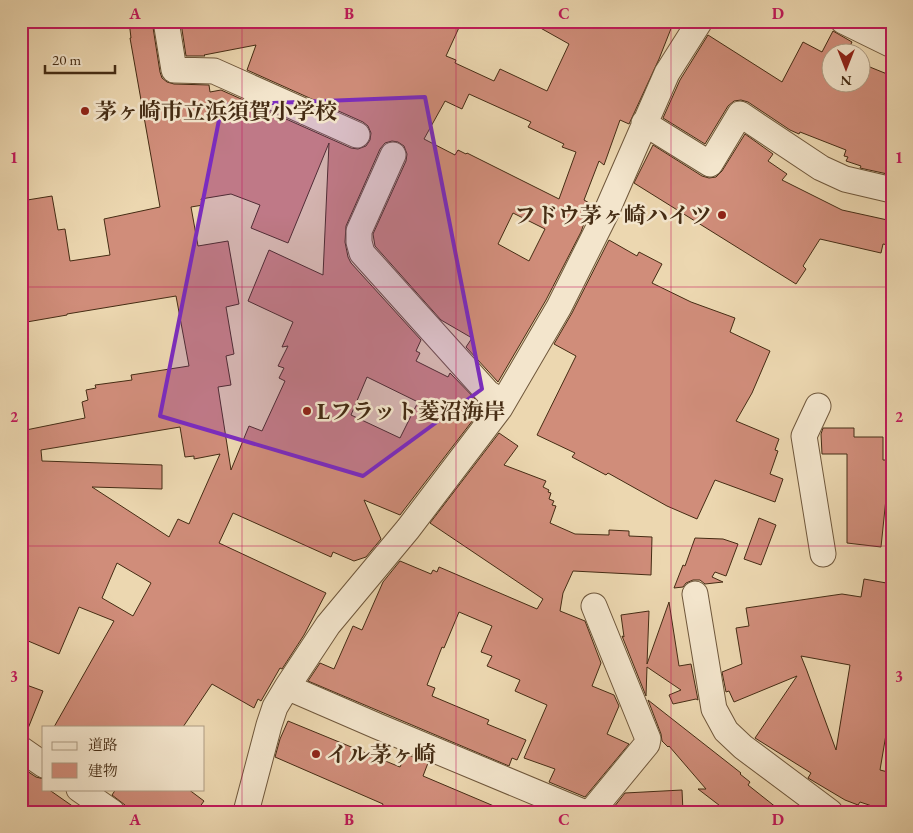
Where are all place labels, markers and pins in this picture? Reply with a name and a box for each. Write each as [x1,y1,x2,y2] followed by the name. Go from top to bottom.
[95,97,337,126] place label: 茅ヶ崎市立浜須賀小学校
[79,105,91,117] marker: 茅ヶ崎市立浜須賀小学校
[514,201,712,230] place label: フドウ茅ヶ崎ハイツ
[716,209,728,221] marker: フドウ茅ヶ崎ハイツ
[317,397,505,426] place label: Lフラット菱沼海岸
[301,405,313,417] marker: Lフラット菱沼海岸
[326,740,436,769] place label: イル茅ヶ崎
[310,748,322,760] marker: イル茅ヶ崎

